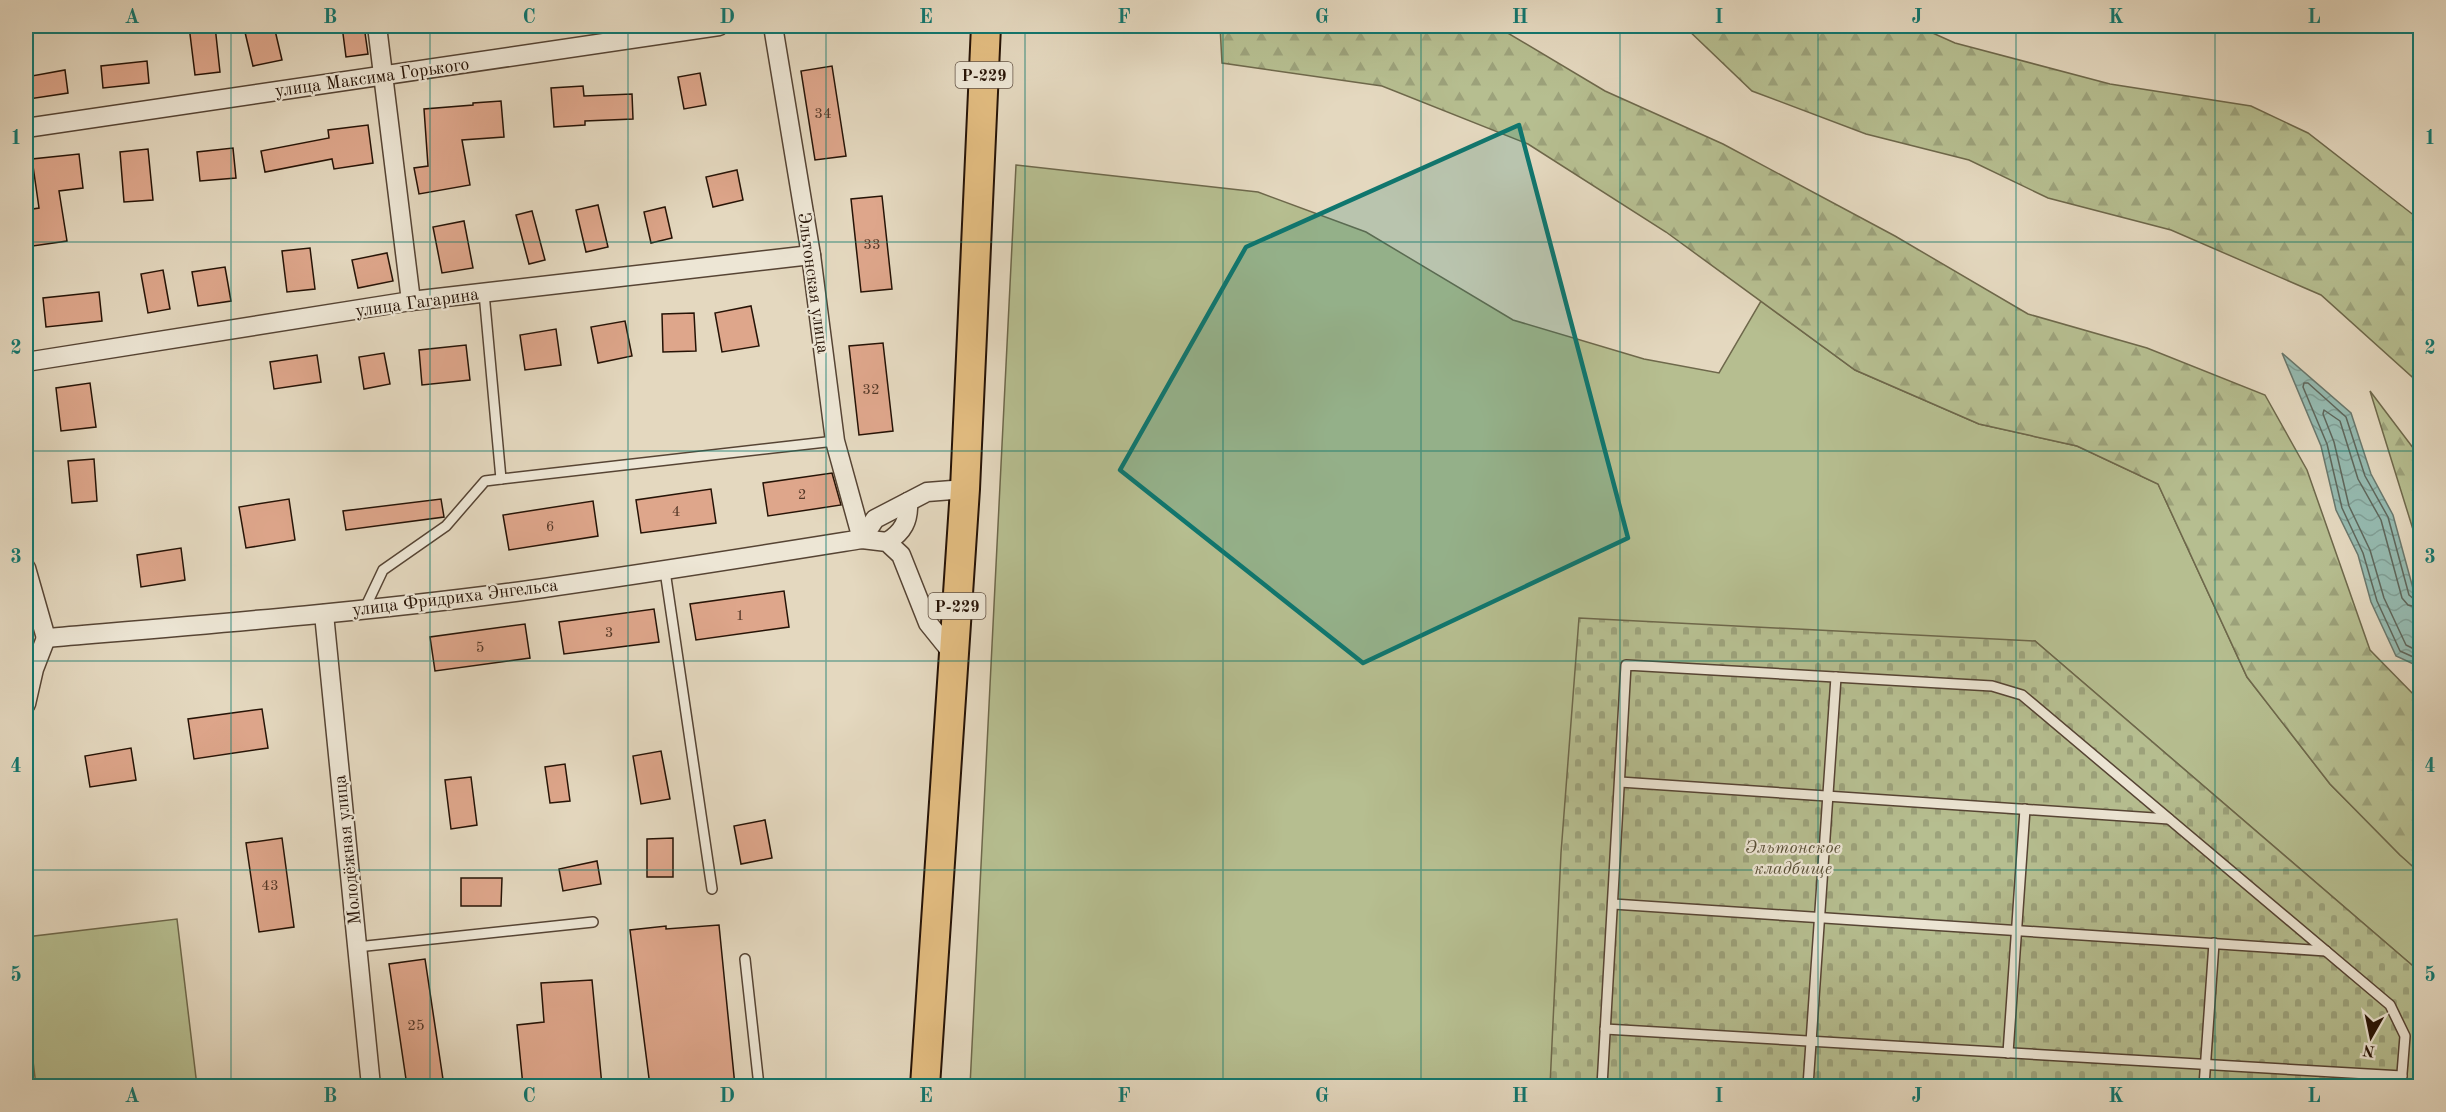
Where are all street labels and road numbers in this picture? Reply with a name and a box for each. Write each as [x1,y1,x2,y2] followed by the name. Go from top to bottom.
[274,55,470,101] street label: улица Максима Горького
[956,62,1012,88] road number: Р-229
[794,211,832,355] street label: Эльтонская улица
[354,285,480,321] street label: улица Гагарина
[351,576,559,620] street label: улица Фридриха Энгельса
[928,593,986,619] road number: Р-229
[331,774,365,926] street label: Молодёжная улица

